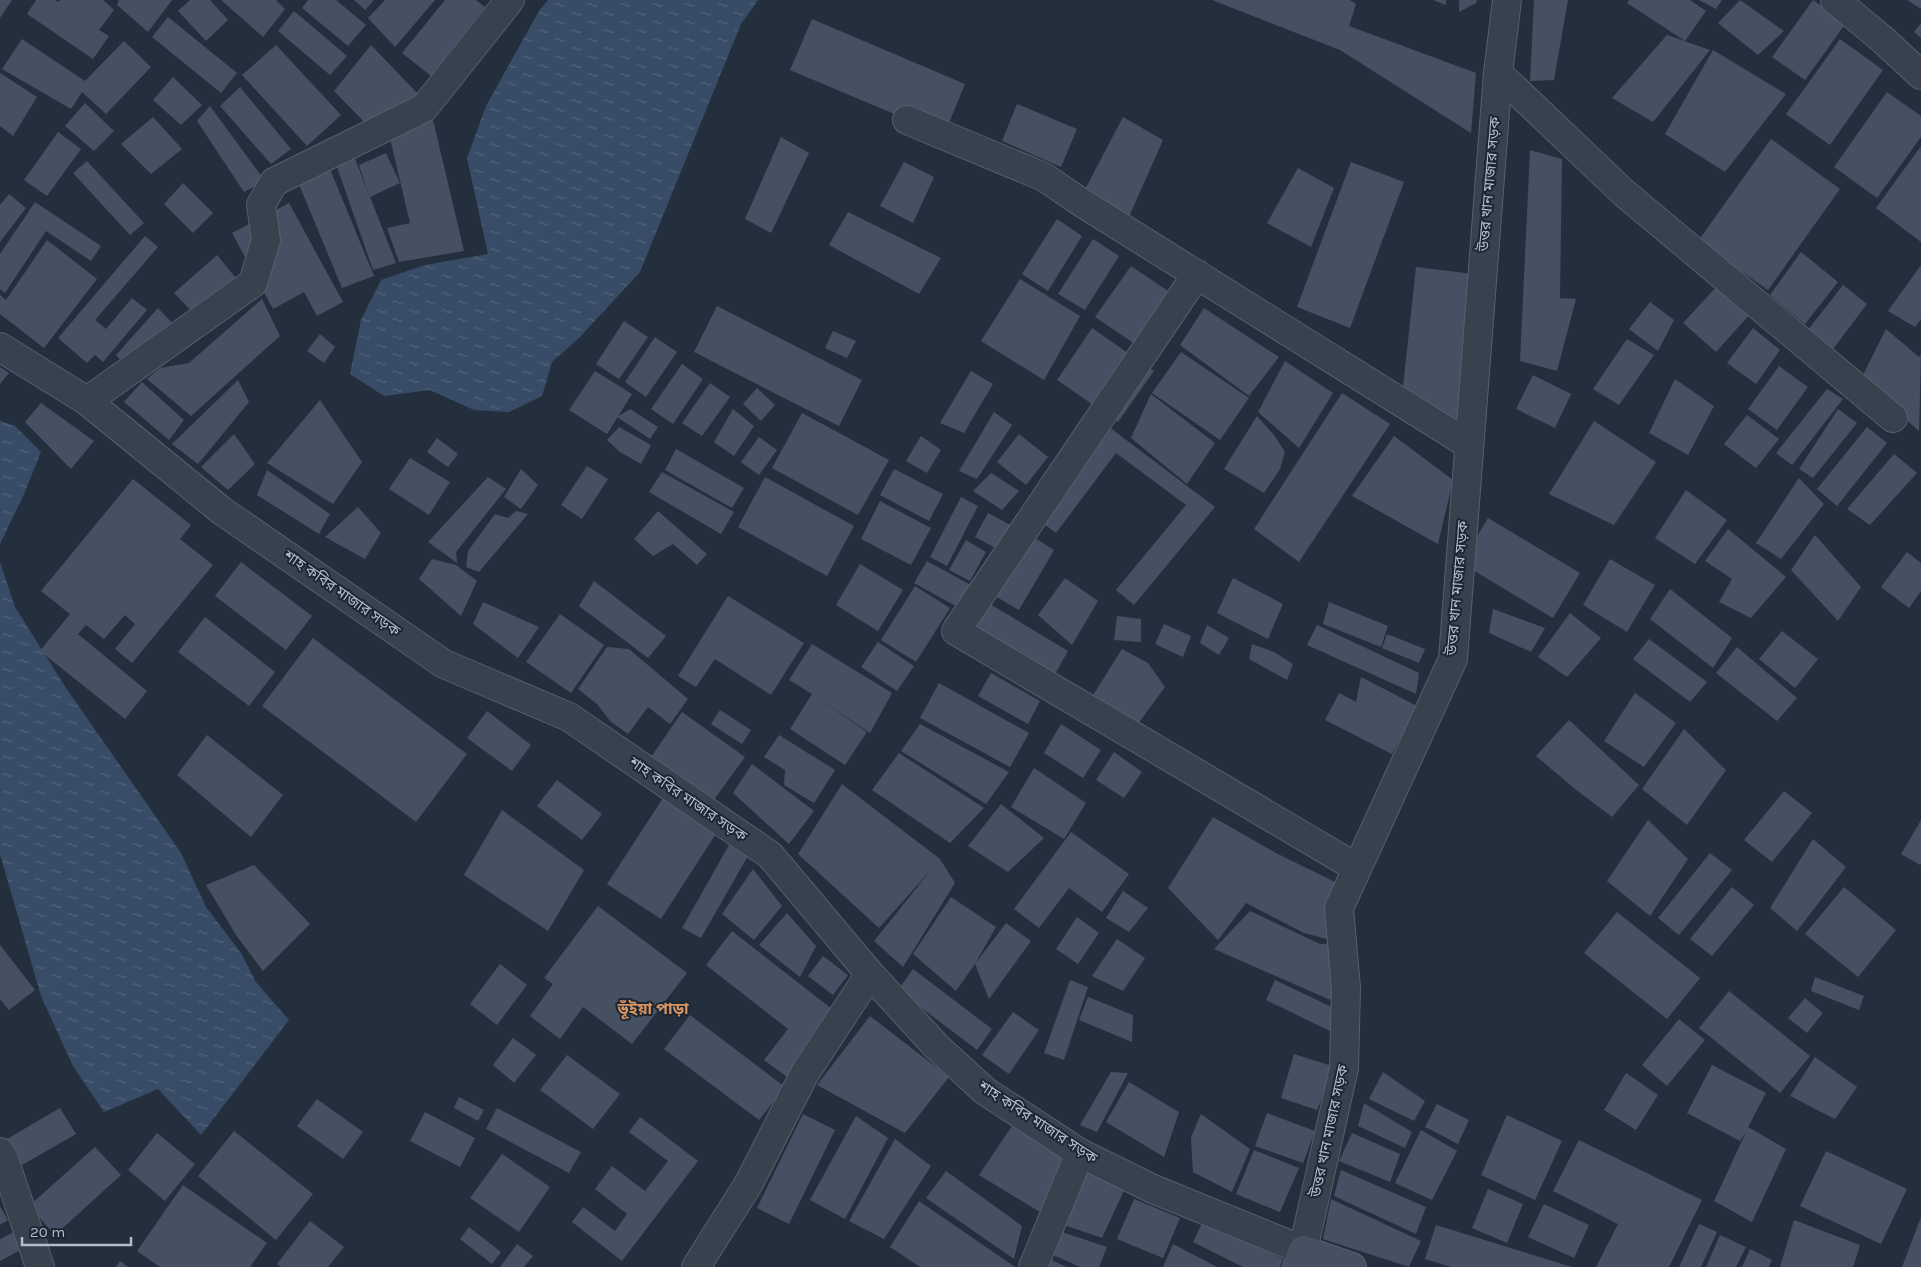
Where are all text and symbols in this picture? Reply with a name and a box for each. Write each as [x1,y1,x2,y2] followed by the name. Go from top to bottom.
[1474,115,1504,253] street label: উত্তর খান মাজার সড়ক
[1442,519,1472,657] street label: উত্তর খান মাজার সড়ক
[279,545,404,640] street label: শাহ কবির মাজার সড়ক
[625,752,751,846] street label: শাহ কবির মাজার সড়ক
[616,999,689,1020] district label: ভূঁইয়া পাড়া
[1306,1062,1352,1200] street label: উত্তর খান মাজার সড়ক
[974,1076,1102,1168] street label: শাহ কবির মাজার সড়ক
[22,1214,131,1246] scale bar
[30,1223,65,1241] text: 20 m

